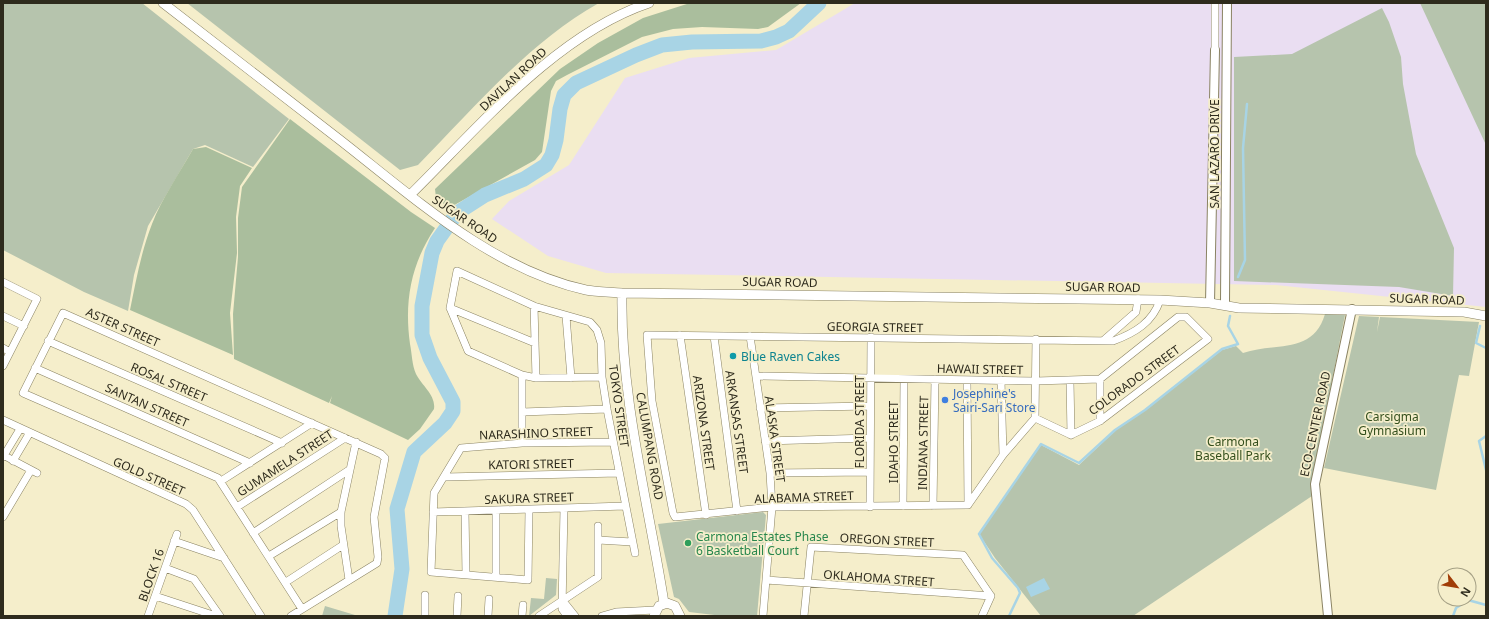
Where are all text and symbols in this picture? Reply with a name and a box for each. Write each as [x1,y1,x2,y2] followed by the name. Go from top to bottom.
[476,43,550,115] street label: DAVILAN ROAD
[1206,99,1223,209] street label: SAN LAZARO DRIVE
[429,191,501,247] street label: SUGAR ROAD
[742,273,818,291] street label: SUGAR ROAD
[1065,278,1141,296] street label: SUGAR ROAD
[1389,289,1465,309] street label: SUGAR ROAD
[83,303,163,351] street label: ASTER STREET
[827,318,924,336] street label: GEORGIA STREET
[1085,341,1183,419] street label: COLORADO STREET
[741,348,840,365] place label: Blue Raven Cakes
[728,351,738,361] marker: Blue Raven Cakes
[128,358,210,406] street label: ROSAL STREET
[937,360,1024,378] street label: HAWAII STREET
[605,364,633,449] street label: TOKYO STREET
[721,369,753,475] street label: ARKANSAS STREET
[1296,369,1335,478] street label: ECO-CENTER ROAD
[689,374,719,472] street label: ARIZONA STREET
[851,375,868,469] street label: FLORIDA STREET
[102,379,192,431] street label: SANTAN STREET
[952,385,1036,416] place label: Josephine's Sairi-Sari Store
[632,391,668,502] street label: CALUMPANG ROAD
[761,395,790,484] street label: ALASKA STREET
[914,395,932,490] street label: INDIANA STREET
[940,395,950,405] marker: Josephine's Sairi-Sari Store
[885,400,902,483] street label: IDAHO STREET
[1358,408,1426,439] park label: Carsigma Gymnasium
[479,423,593,443] street label: NARASHINO STREET
[234,425,337,500] street label: GUMAMELA STREET
[1195,433,1271,464] park label: Carmona Baseball Park
[110,453,188,500] street label: GOLD STREET
[488,455,574,473] street label: KATORI STREET
[754,487,854,507] street label: ALABAMA STREET
[484,488,574,508] street label: SAKURA STREET
[696,528,829,559] place label: Carmona Estates Phase 6 Basketball Court
[839,529,935,551] street label: OREGON STREET
[683,538,693,548] marker: Carmona Estates Phase 6 Basketball Court
[134,546,168,604] street label: BLOCK 16
[823,566,935,590] street label: OKLAHOMA STREET
[1437,567,1477,607] north arrow
[1457,585,1475,600] text: N

